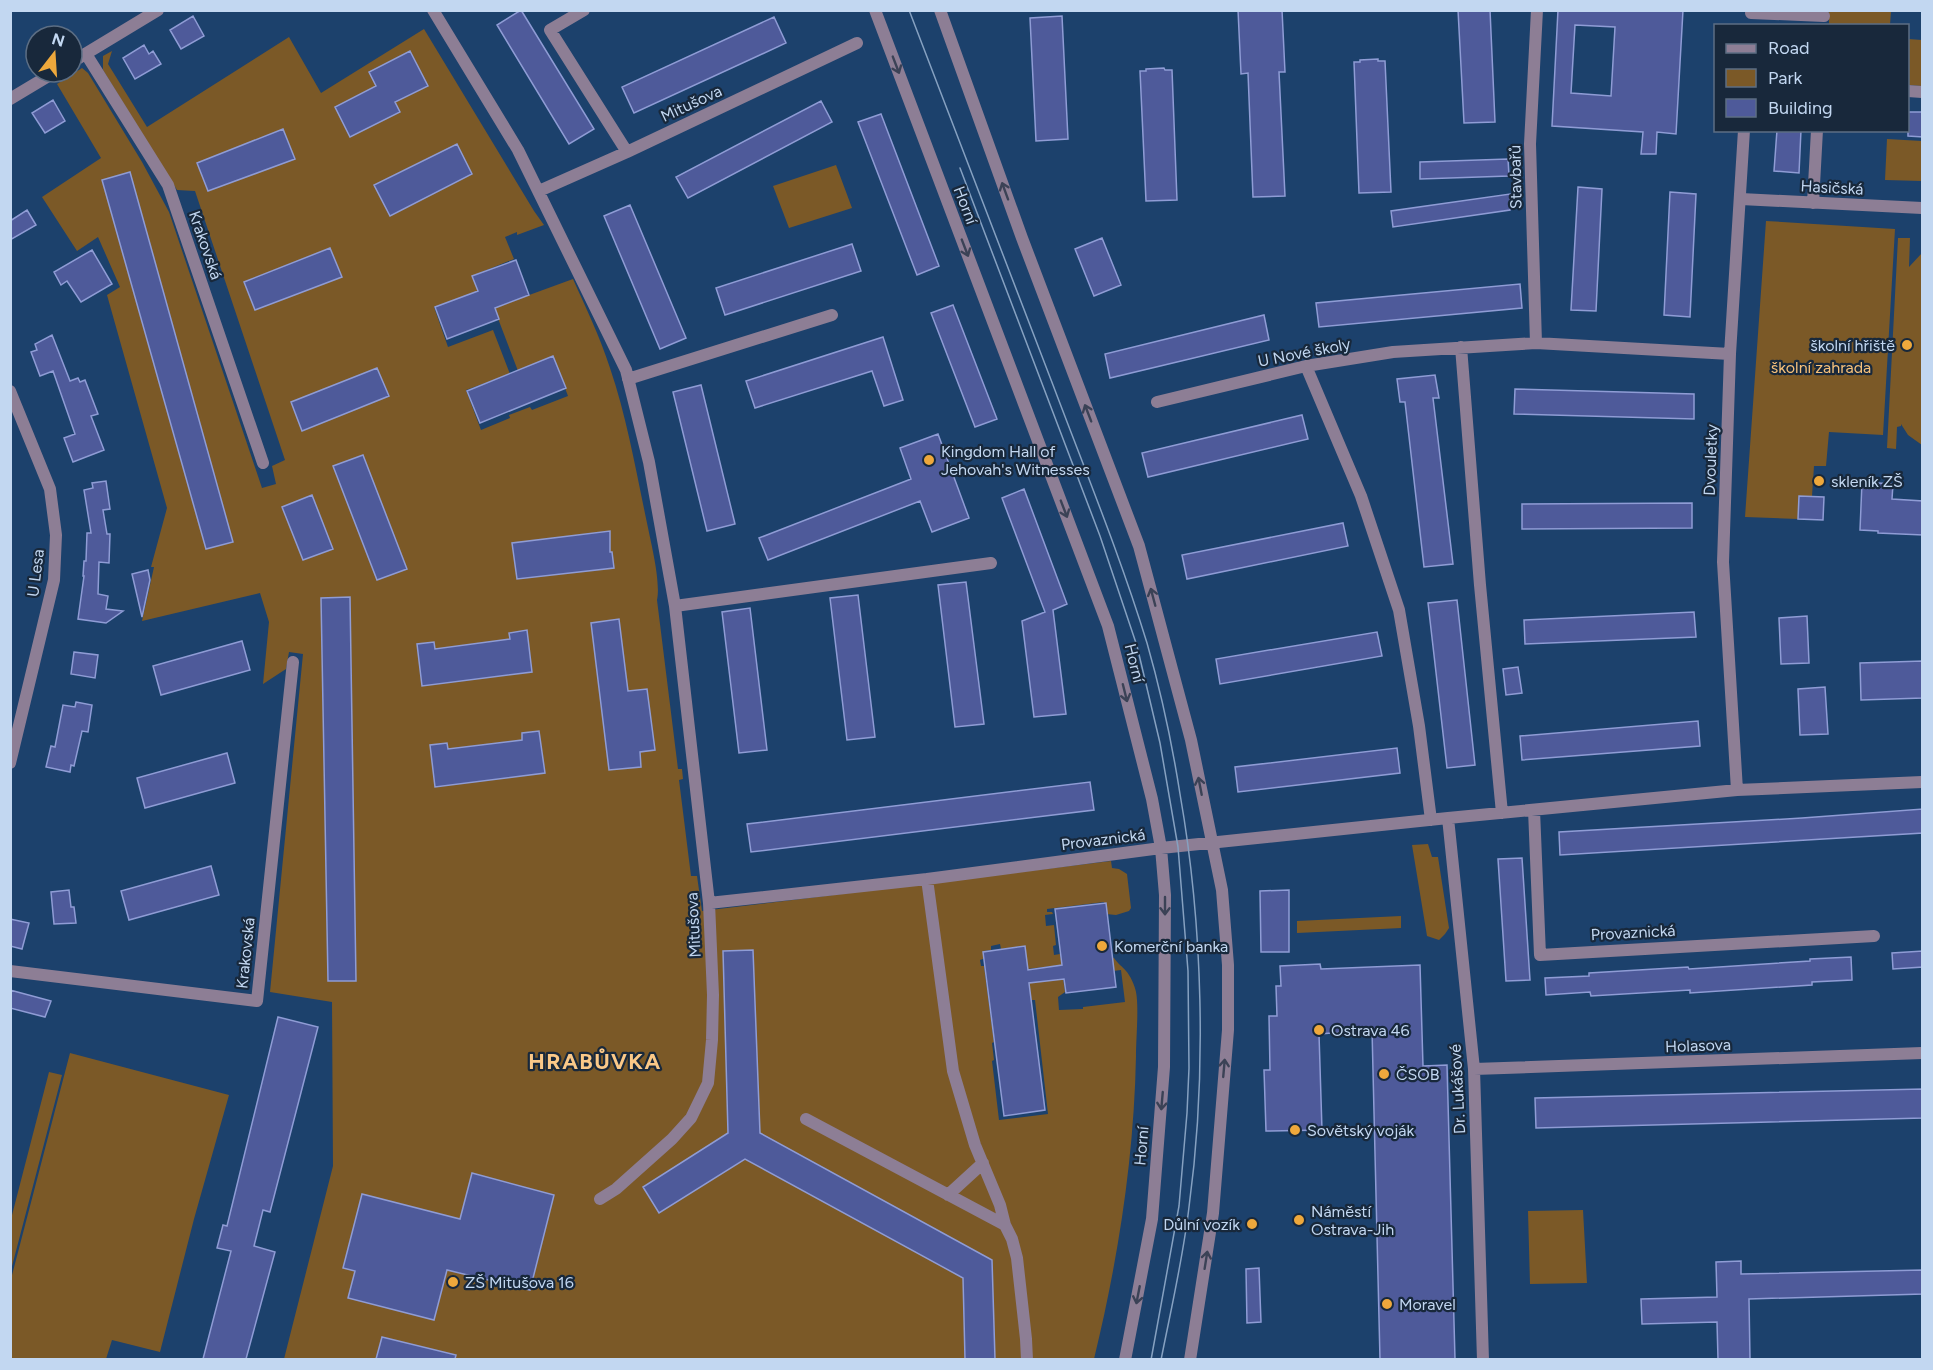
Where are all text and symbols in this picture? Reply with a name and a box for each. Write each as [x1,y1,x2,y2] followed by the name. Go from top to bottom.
[24,24,84,84] north arrow
[1714,24,1909,132] legend
[50,29,67,51] text: N
[1768,37,1809,59] text: Road
[891,55,902,74] one-way arrow
[1768,67,1803,89] text: Park
[658,81,725,126] street label: Mitušova
[1768,97,1833,119] text: Building
[1505,145,1526,209] street label: Stavbařů
[1800,176,1864,199] street label: Hasičská
[998,182,1009,201] one-way arrow
[950,183,982,228] street label: Horní
[185,208,226,282] street label: Krakovská
[960,238,971,256] one-way arrow
[1256,334,1353,371] street label: U Nové školy
[1810,336,1895,355] place label: školní hřiště
[1900,338,1914,352] marker: školní hřiště
[1771,358,1871,377] park label: školní zahrada
[1082,404,1093,423] one-way arrow
[1700,423,1721,496] street label: Dvouletky
[941,442,1090,479] place label: Kingdom Hall of Jehovah's Witnesses
[922,453,936,467] marker: Kingdom Hall of Jehovah's Witnesses
[1831,472,1903,491] place label: skleník ZŠ
[1812,474,1826,488] marker: skleník ZŠ
[1059,499,1070,517] one-way arrow
[23,548,48,598] street label: U Lesa
[1147,588,1158,607] one-way arrow
[1121,642,1149,686] street label: Horní
[1120,683,1132,702] one-way arrow
[1194,777,1205,796] one-way arrow
[1060,825,1146,854] street label: Provaznická
[682,892,705,958] street label: Mitušova
[1159,896,1171,916] one-way arrow
[232,917,259,990] street label: Krakovská
[1590,921,1676,944] street label: Provaznická
[1114,937,1228,956] place label: Komerční banka
[1095,939,1109,953] marker: Komerční banka
[1331,1021,1410,1040] place label: Ostrava 46
[1312,1023,1326,1037] marker: Ostrava 46
[1665,1035,1731,1056] street label: Holasova
[1446,1043,1469,1134] street label: Dr. Lukášové
[528,1048,662,1075] district label: HRABŮVKA
[1219,1059,1230,1079] one-way arrow
[1396,1065,1440,1084] place label: ČSOB
[1377,1067,1391,1081] marker: ČSOB
[1156,1091,1167,1111] one-way arrow
[1307,1121,1414,1140] place label: Sovětský voják
[1288,1123,1302,1137] marker: Sovětský voják
[1130,1124,1153,1166] street label: Horní
[1311,1202,1394,1239] place label: Náměstí Ostrava-Jih
[1292,1213,1306,1227] marker: Náměstí Ostrava-Jih
[1163,1215,1240,1234] place label: Důlní vozík
[1245,1217,1259,1231] marker: Důlní vozík
[1200,1251,1211,1271] one-way arrow
[465,1273,574,1292] place label: ZŠ Mitušova 16
[446,1275,460,1289] marker: ZŠ Mitušova 16
[1132,1284,1143,1304] one-way arrow
[1399,1295,1456,1314] place label: Moravel
[1380,1297,1394,1311] marker: Moravel

